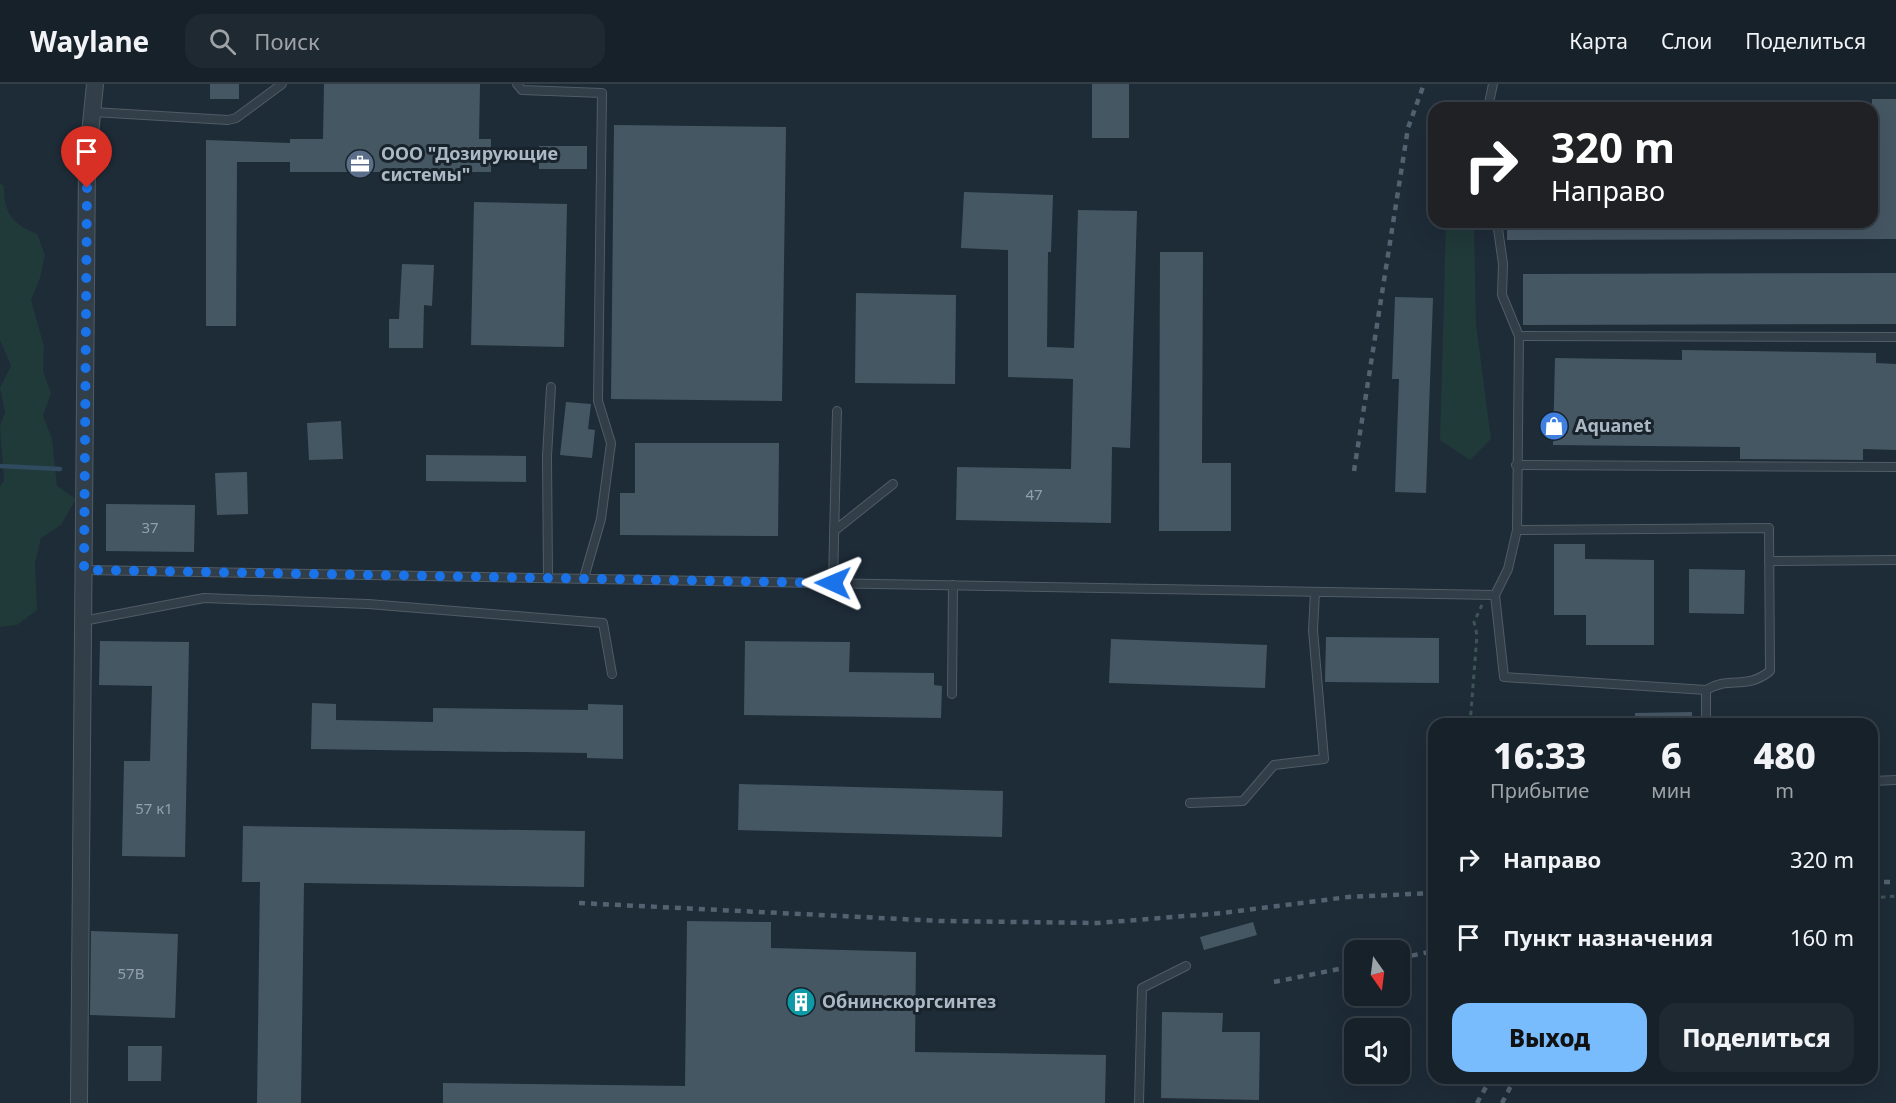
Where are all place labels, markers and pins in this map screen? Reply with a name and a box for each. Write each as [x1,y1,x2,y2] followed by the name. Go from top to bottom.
[61,126,112,188] pin
[381,141,558,186] place label: ООО "Дозирующие системы"
[344,148,376,180] office icon: ООО "Дозирующие системы"
[1538,410,1570,442] shop icon: Aquanet
[1575,413,1652,437] place label: Aquanet
[785,986,817,1018] building icon: Обнинскоргсинтез
[822,989,996,1013] place label: Обнинскоргсинтез

